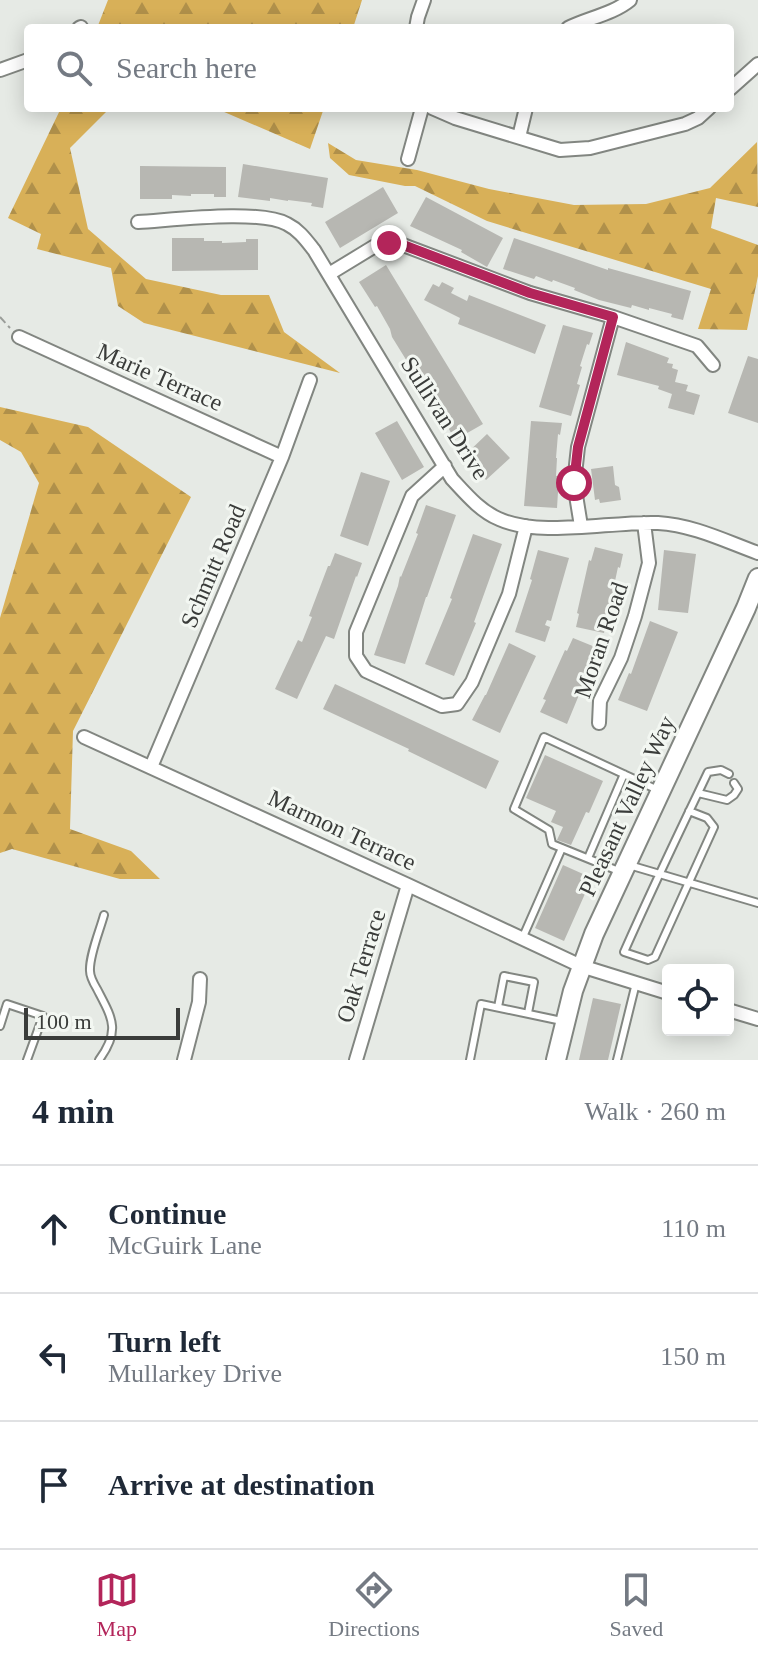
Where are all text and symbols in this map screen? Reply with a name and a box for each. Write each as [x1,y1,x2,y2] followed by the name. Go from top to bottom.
[24,24,734,112] search box
[52,46,96,90] icon: search
[116,51,257,84] text: Search here
[371,225,407,261] route end
[93,338,227,416] street label: Marie Terrace
[396,352,494,484] street label: Sullivan Drive
[556,465,592,501] route start
[175,500,251,632] street label: Schmitt Road
[569,579,633,701] street label: Moran Road
[574,712,680,900] street label: Pleasant Valley Way
[264,784,420,876] street label: Marmon Terrace
[331,906,391,1026] street label: Oak Terrace
[662,964,734,1036] map controls
[662,964,734,1036] button: locate
[24,1004,180,1040] scale bar
[36,1009,92,1034] text: 100 m
[32,1093,114,1130] text: 4 min
[584,1097,726,1126] text: Walk · 260 m
[108,1197,226,1230] text: Continue
[32,1207,76,1251] icon: ahead
[661,1214,726,1243] text: 110 m
[108,1231,262,1260] text: McGuirk Lane
[108,1325,221,1358] text: Turn left
[32,1335,76,1379] icon: left
[660,1342,726,1371] text: 150 m
[108,1359,282,1388] text: Mullarkey Drive
[32,1463,76,1507] icon: arrive
[108,1468,375,1501] text: Arrive at destination
[95,1568,139,1642] tab: Map
[328,1568,420,1642] tab: Directions
[609,1568,663,1642] tab: Saved

